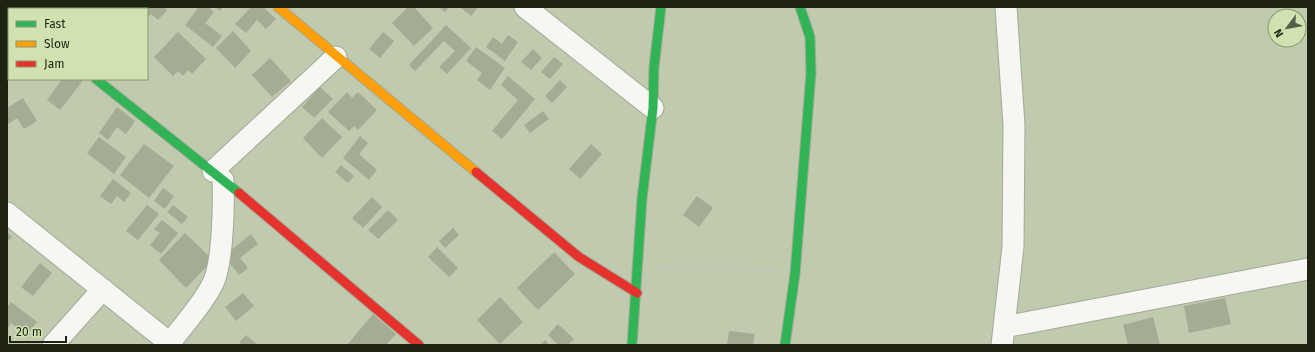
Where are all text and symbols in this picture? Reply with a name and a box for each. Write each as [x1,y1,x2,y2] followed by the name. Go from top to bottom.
[8,8,148,80] legend
[1267,8,1307,48] north arrow
[44,17,66,31] text: Fast
[1271,26,1286,40] text: N
[44,37,70,51] text: Slow
[44,57,64,71] text: Jam
[10,318,66,344] scale bar
[16,325,42,339] text: 20 m

